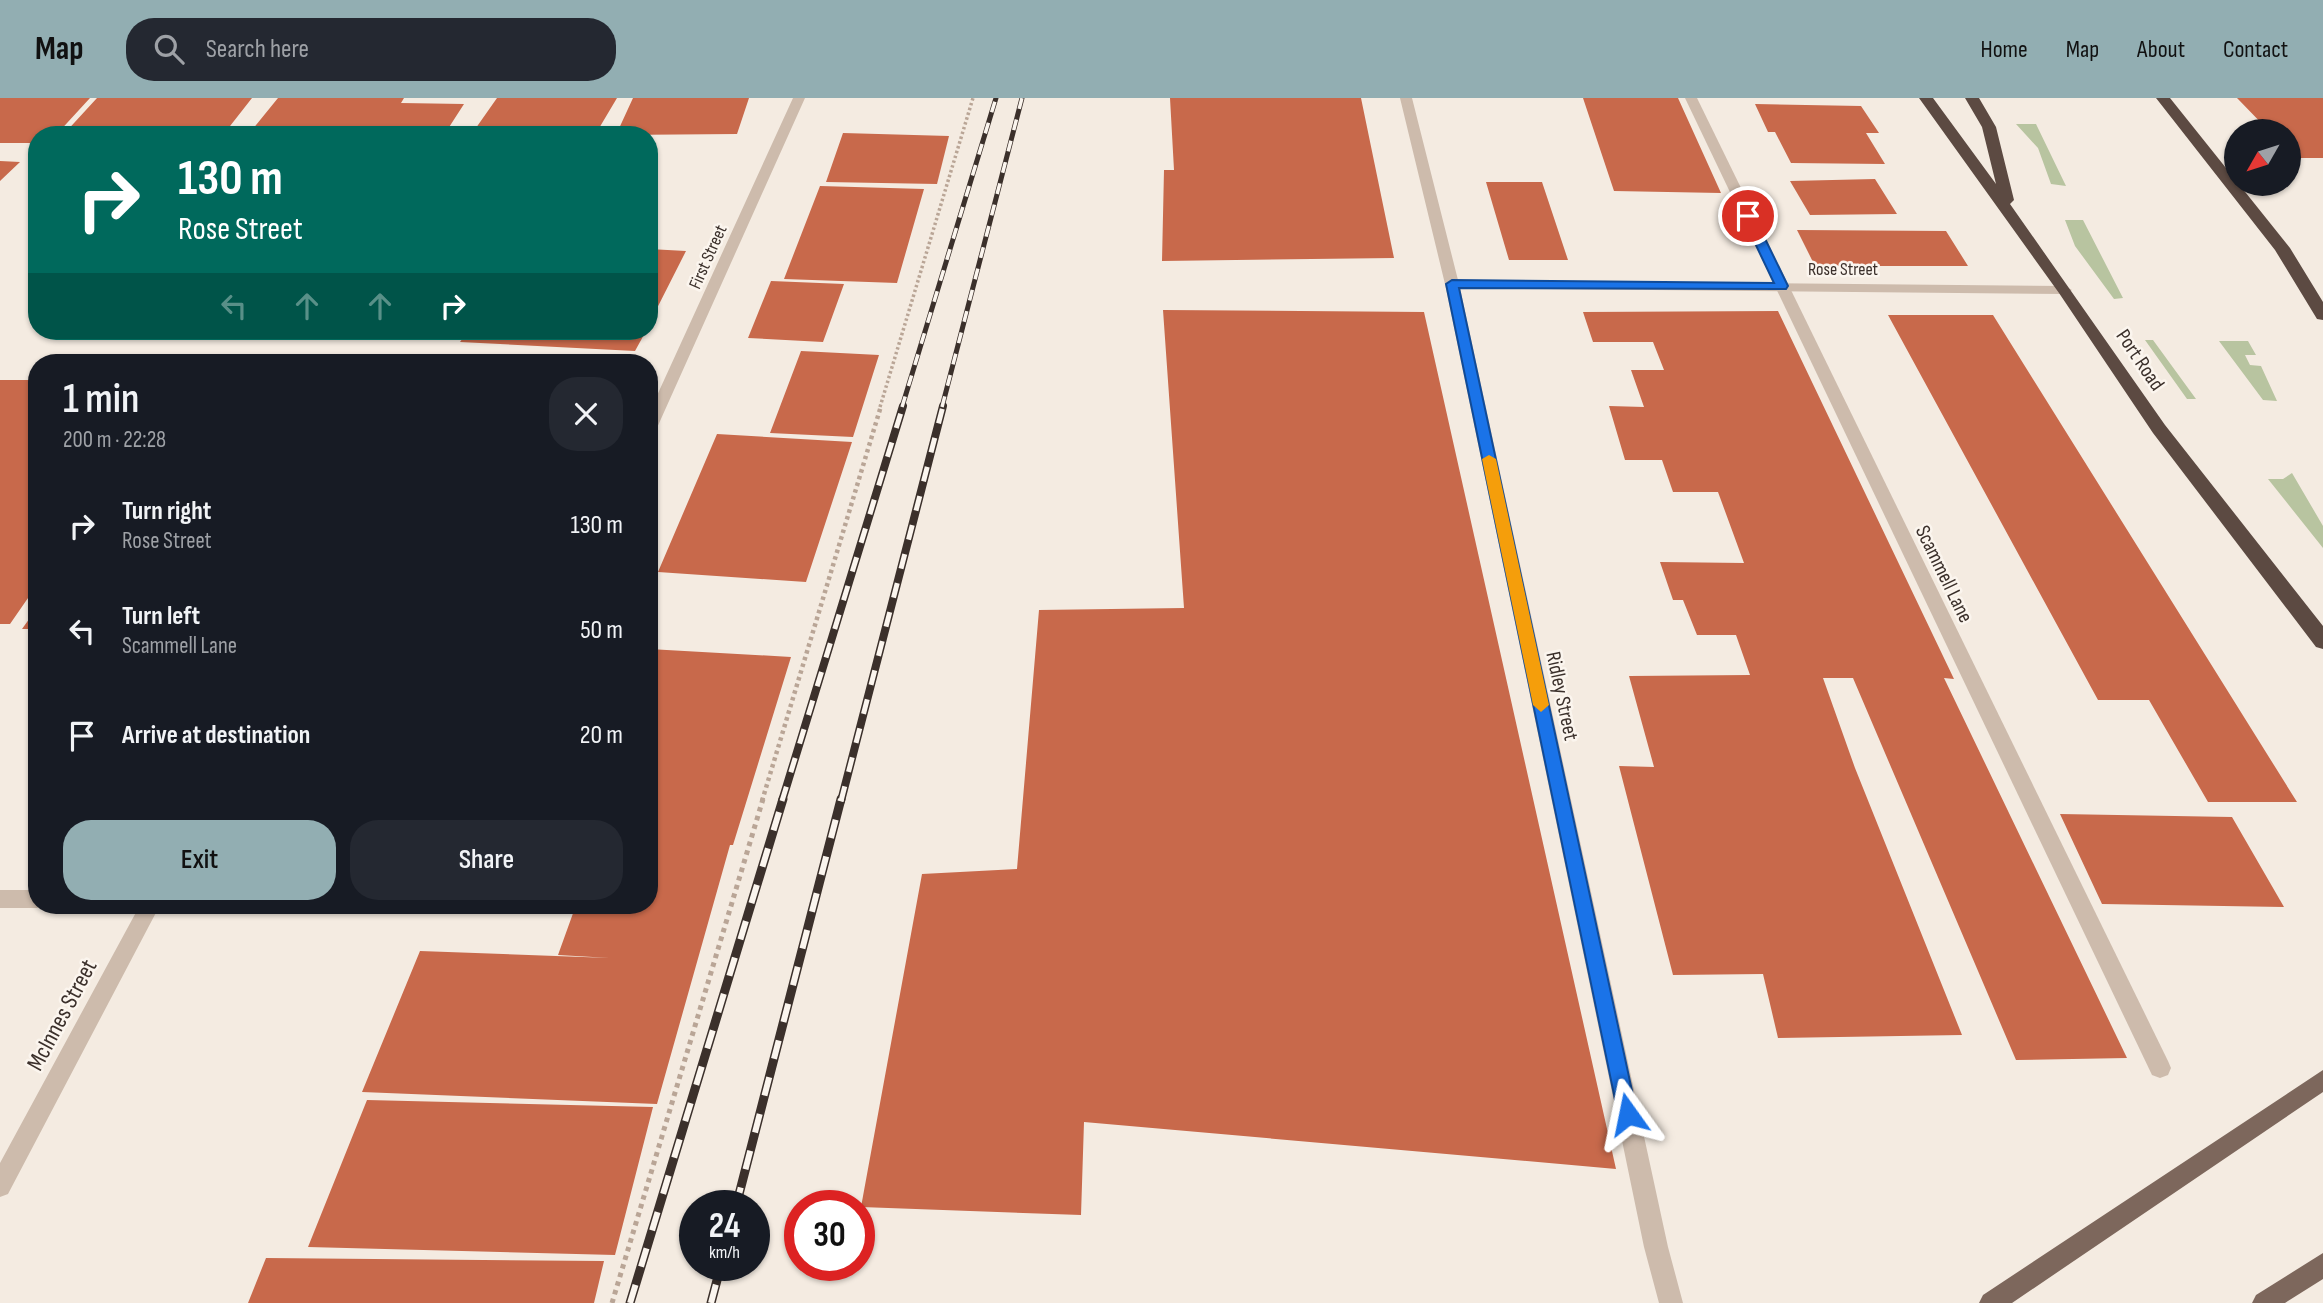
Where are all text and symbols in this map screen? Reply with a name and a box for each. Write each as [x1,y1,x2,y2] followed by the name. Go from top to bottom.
[126,18,616,81] search box
[35,29,84,69] text: Map
[150,30,188,68] icon: search
[206,34,309,65] text: Search here
[1980,35,2028,64] text: Home
[2066,35,2099,64] text: Map
[2137,35,2185,64] text: About
[2223,35,2288,64] text: Contact
[2224,119,2301,196] north arrow
[2224,119,2301,196] map controls
[178,150,283,209] text: 130 m
[63,154,154,245] icon: right
[1718,186,1778,246] pin
[1729,197,1767,235] icon: arrive
[178,210,303,249] text: Rose Street
[685,221,732,292] street label: First Street
[1808,259,1879,280] street label: Rose Street
[215,287,253,325] icon: left
[288,287,326,325] icon: ahead
[361,287,399,325] icon: ahead
[434,287,472,325] icon: right
[2110,325,2170,395] street label: Port Road
[63,374,139,425] text: 1 min
[549,377,623,451] button: close
[63,426,166,454] text: 200 m · 22:28
[122,496,211,527] text: Turn right
[63,507,101,545] icon: right
[571,510,623,541] text: 130 m
[1910,521,1978,627] street label: Scammell Lane
[122,527,212,555] text: Rose Street
[122,601,200,632] text: Turn left
[63,612,101,650] icon: left
[580,615,623,646] text: 50 m
[122,632,237,660] text: Scammell Lane
[1540,649,1584,743] street label: Ridley Street
[63,717,101,755] icon: arrive
[122,720,310,751] text: Arrive at destination
[580,720,623,751] text: 20 m
[63,820,336,900] button: Exit
[350,820,623,900] button: Share
[21,954,103,1076] street label: McInnes Street
[1591,1077,1665,1151] position arrow
[784,1190,875,1281] speed limit sign: 30
[709,1205,740,1248] text: 24
[709,1242,740,1263] text: km/h

